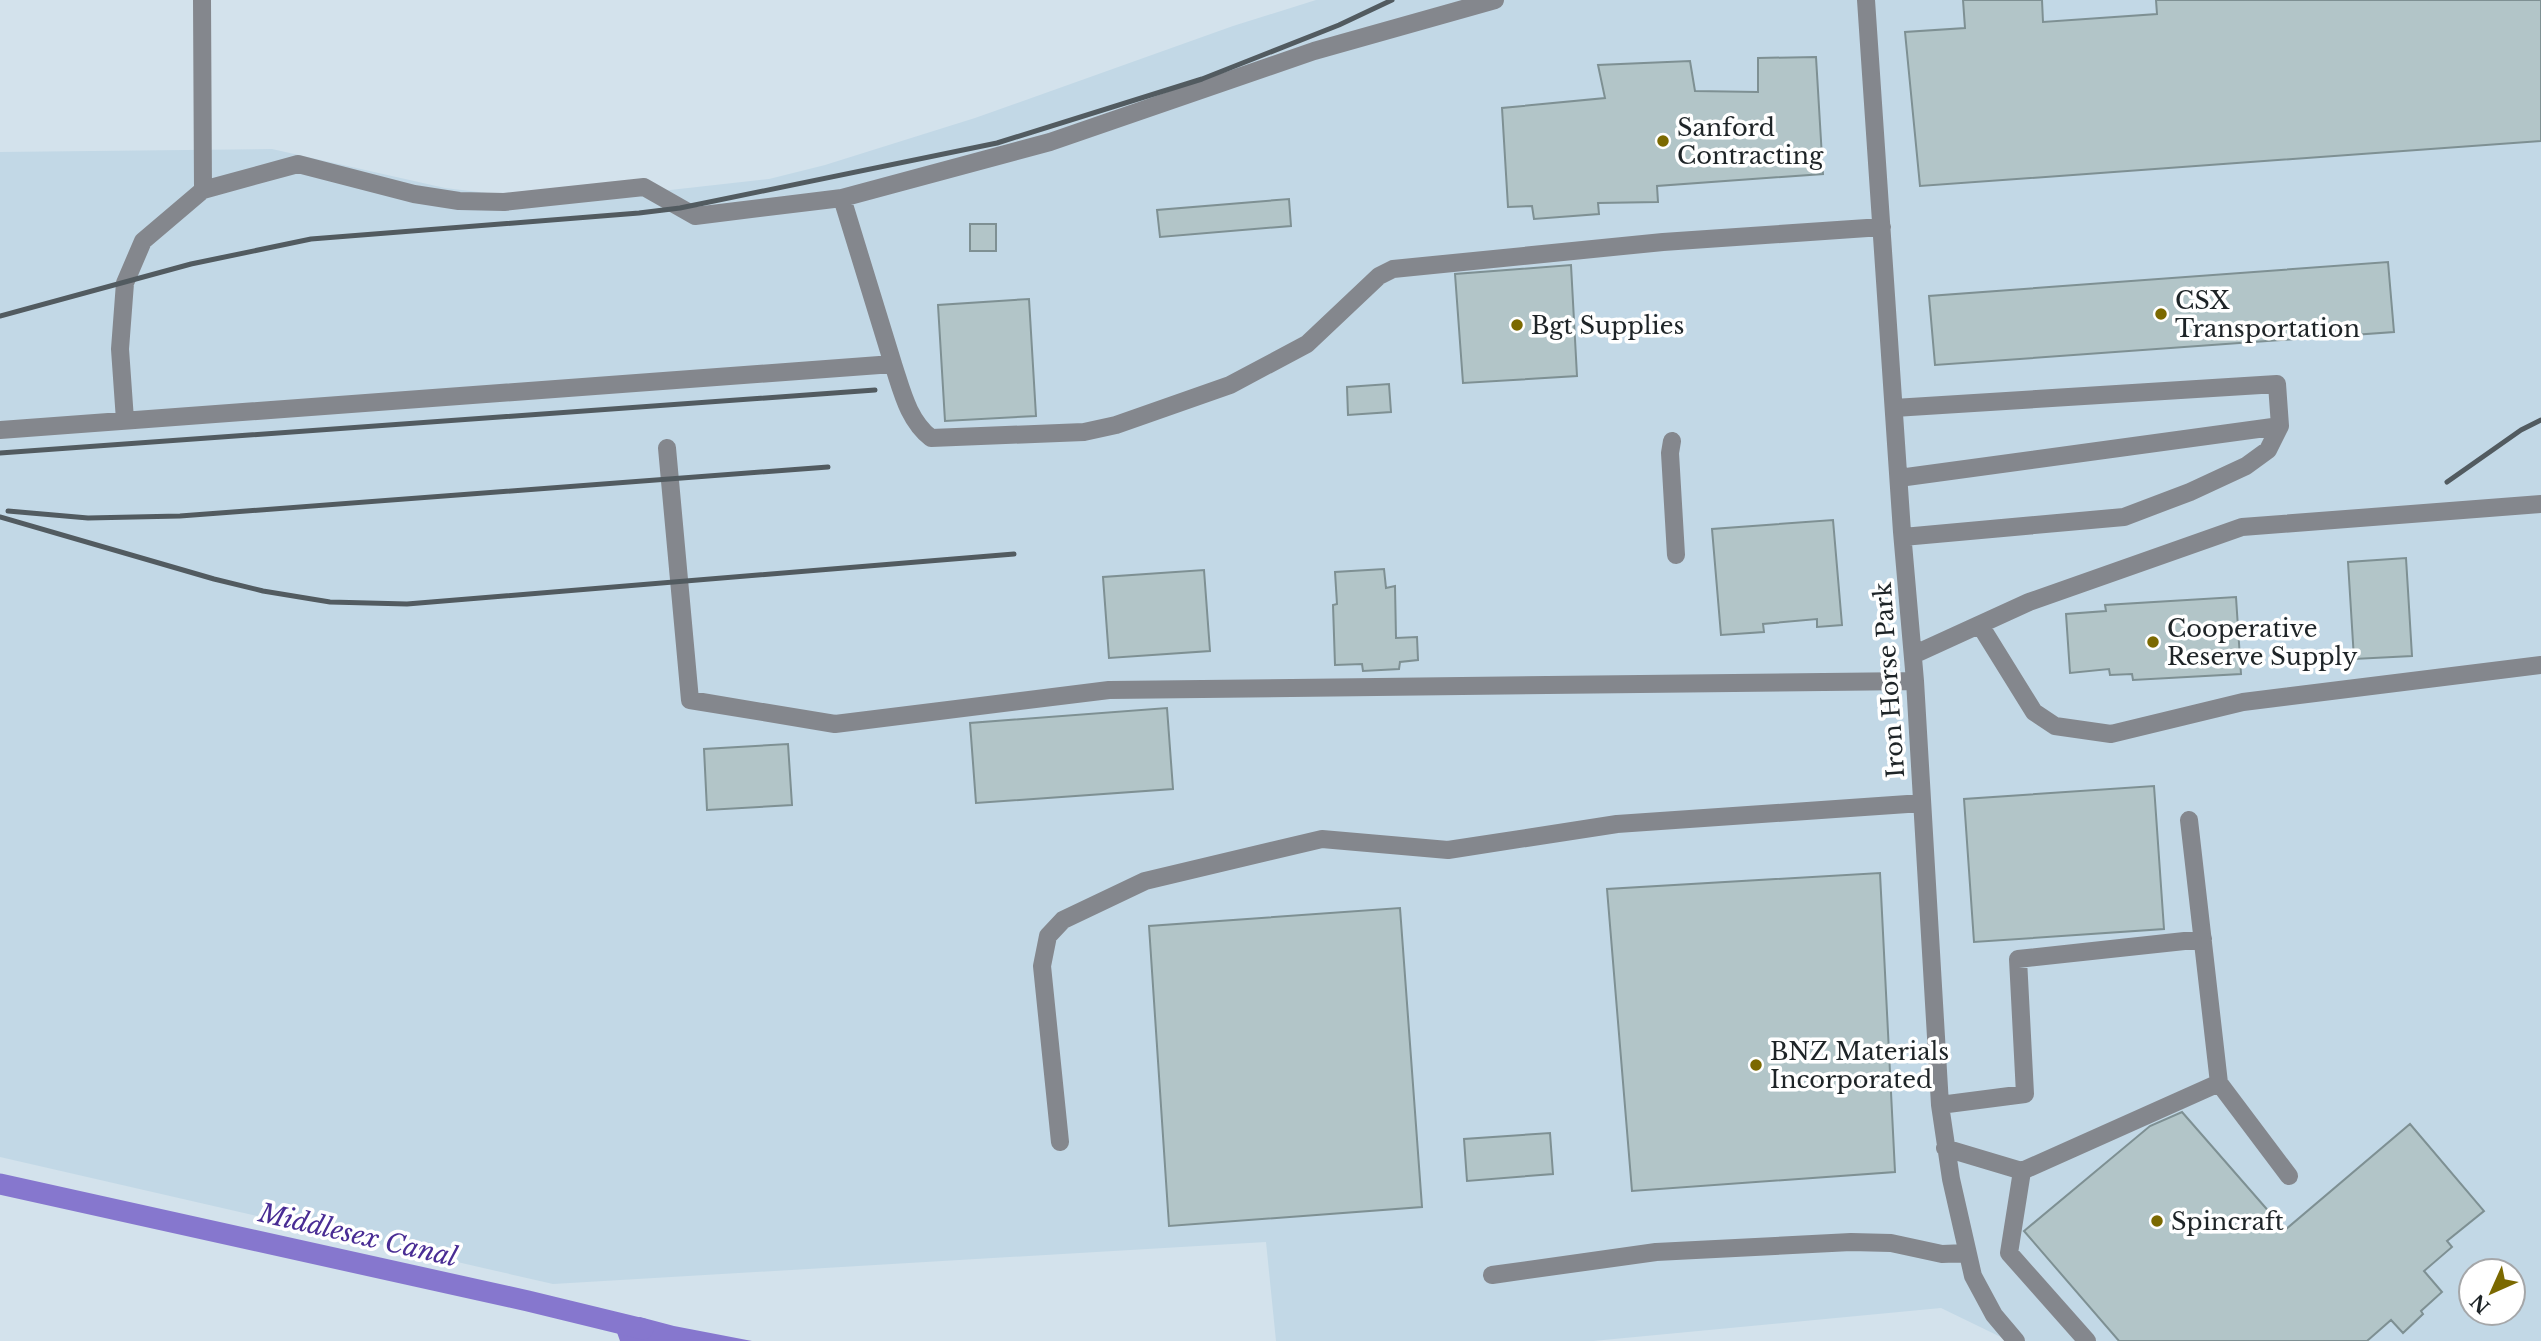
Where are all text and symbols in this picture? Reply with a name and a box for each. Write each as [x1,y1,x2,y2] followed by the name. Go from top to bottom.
[1677,113,1824,170] place label: Sanford Contracting
[1655,133,1671,149] marker: Sanford Contracting
[2175,286,2360,343] place label: CSX Transportation
[2153,306,2169,322] marker: CSX Transportation
[1531,311,1684,340] place label: Bgt Supplies
[1509,317,1525,333] marker: Bgt Supplies
[1868,581,1910,779] street label: Iron Horse Park
[2167,614,2358,671] place label: Cooperative Reserve Supply
[2145,634,2161,650] marker: Cooperative Reserve Supply
[1770,1037,1949,1094] place label: BNZ Materials Incorporated
[1748,1057,1764,1073] marker: BNZ Materials Incorporated
[255,1196,461,1274] water label: Middlesex Canal
[2171,1207,2284,1236] place label: Spincraft
[2149,1213,2165,1229] marker: Spincraft
[2457,1257,2527,1327] north arrow
[2466,1289,2495,1318] text: N

